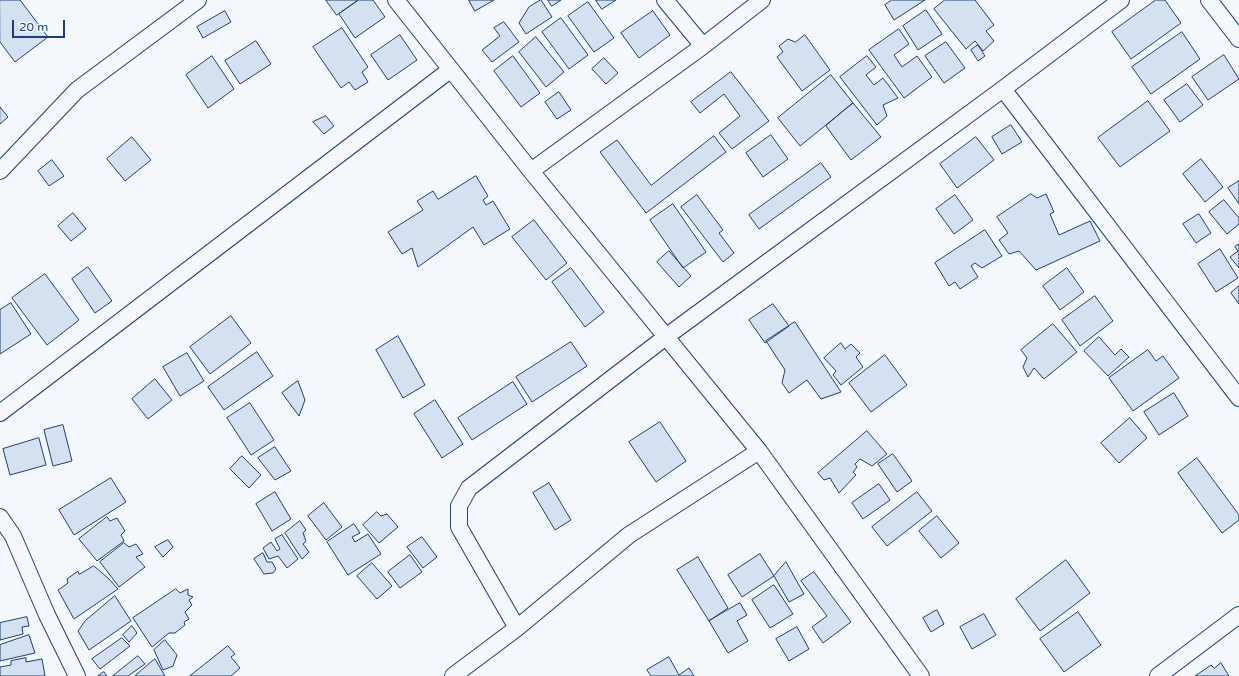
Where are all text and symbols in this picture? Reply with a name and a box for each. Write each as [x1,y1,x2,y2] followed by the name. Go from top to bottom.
[14,12,67,38] scale bar
[19,20,48,34] text: 20 m

